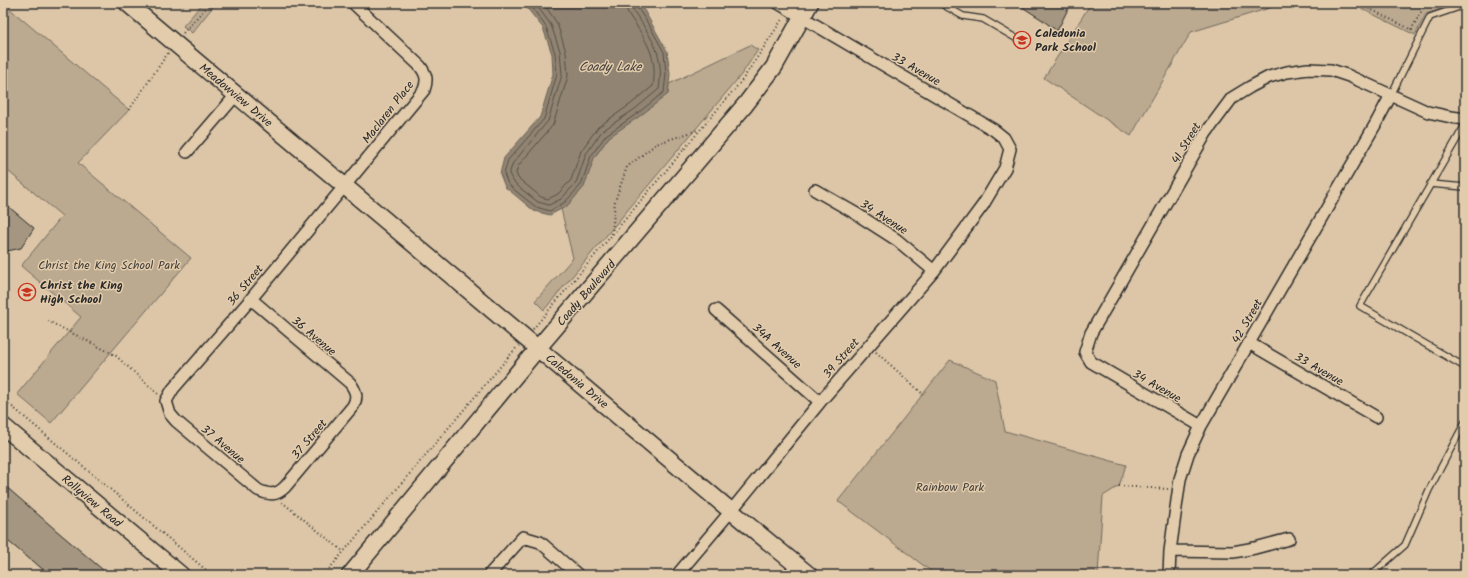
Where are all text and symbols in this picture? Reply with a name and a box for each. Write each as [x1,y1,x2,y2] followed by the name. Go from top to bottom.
[1035,24,1097,57] place label: Caledonia Park School
[1012,30,1032,50] school or university icon: Caledonia Park School
[888,48,944,91] street label: 33 Avenue
[579,57,643,78] water label: Coady Lake
[195,59,277,132] street label: Meadowview Drive
[358,76,419,148] street label: Maclaren Place
[1167,119,1207,168] street label: 41 Street
[856,195,912,240] street label: 34 Avenue
[552,255,621,331] street label: Coady Boulevard
[38,256,180,275] park label: Christ the King School Park
[222,260,269,310] street label: 36 Street
[40,276,123,309] place label: Christ the King High School
[17,282,37,302] school or university icon: Christ the King High School
[1227,295,1268,347] street label: 42 Street
[287,312,341,361] street label: 36 Avenue
[748,319,806,374] street label: 34A Avenue
[818,334,865,383] street label: 39 Street
[1291,348,1347,391] street label: 33 Avenue
[541,349,613,414] street label: Caledonia Drive
[1129,365,1185,408] street label: 34 Avenue
[287,415,332,464] street label: 37 Street
[196,420,249,469] street label: 37 Avenue
[57,470,127,533] street label: Rollyview Road
[916,478,984,497] park label: Rainbow Park

